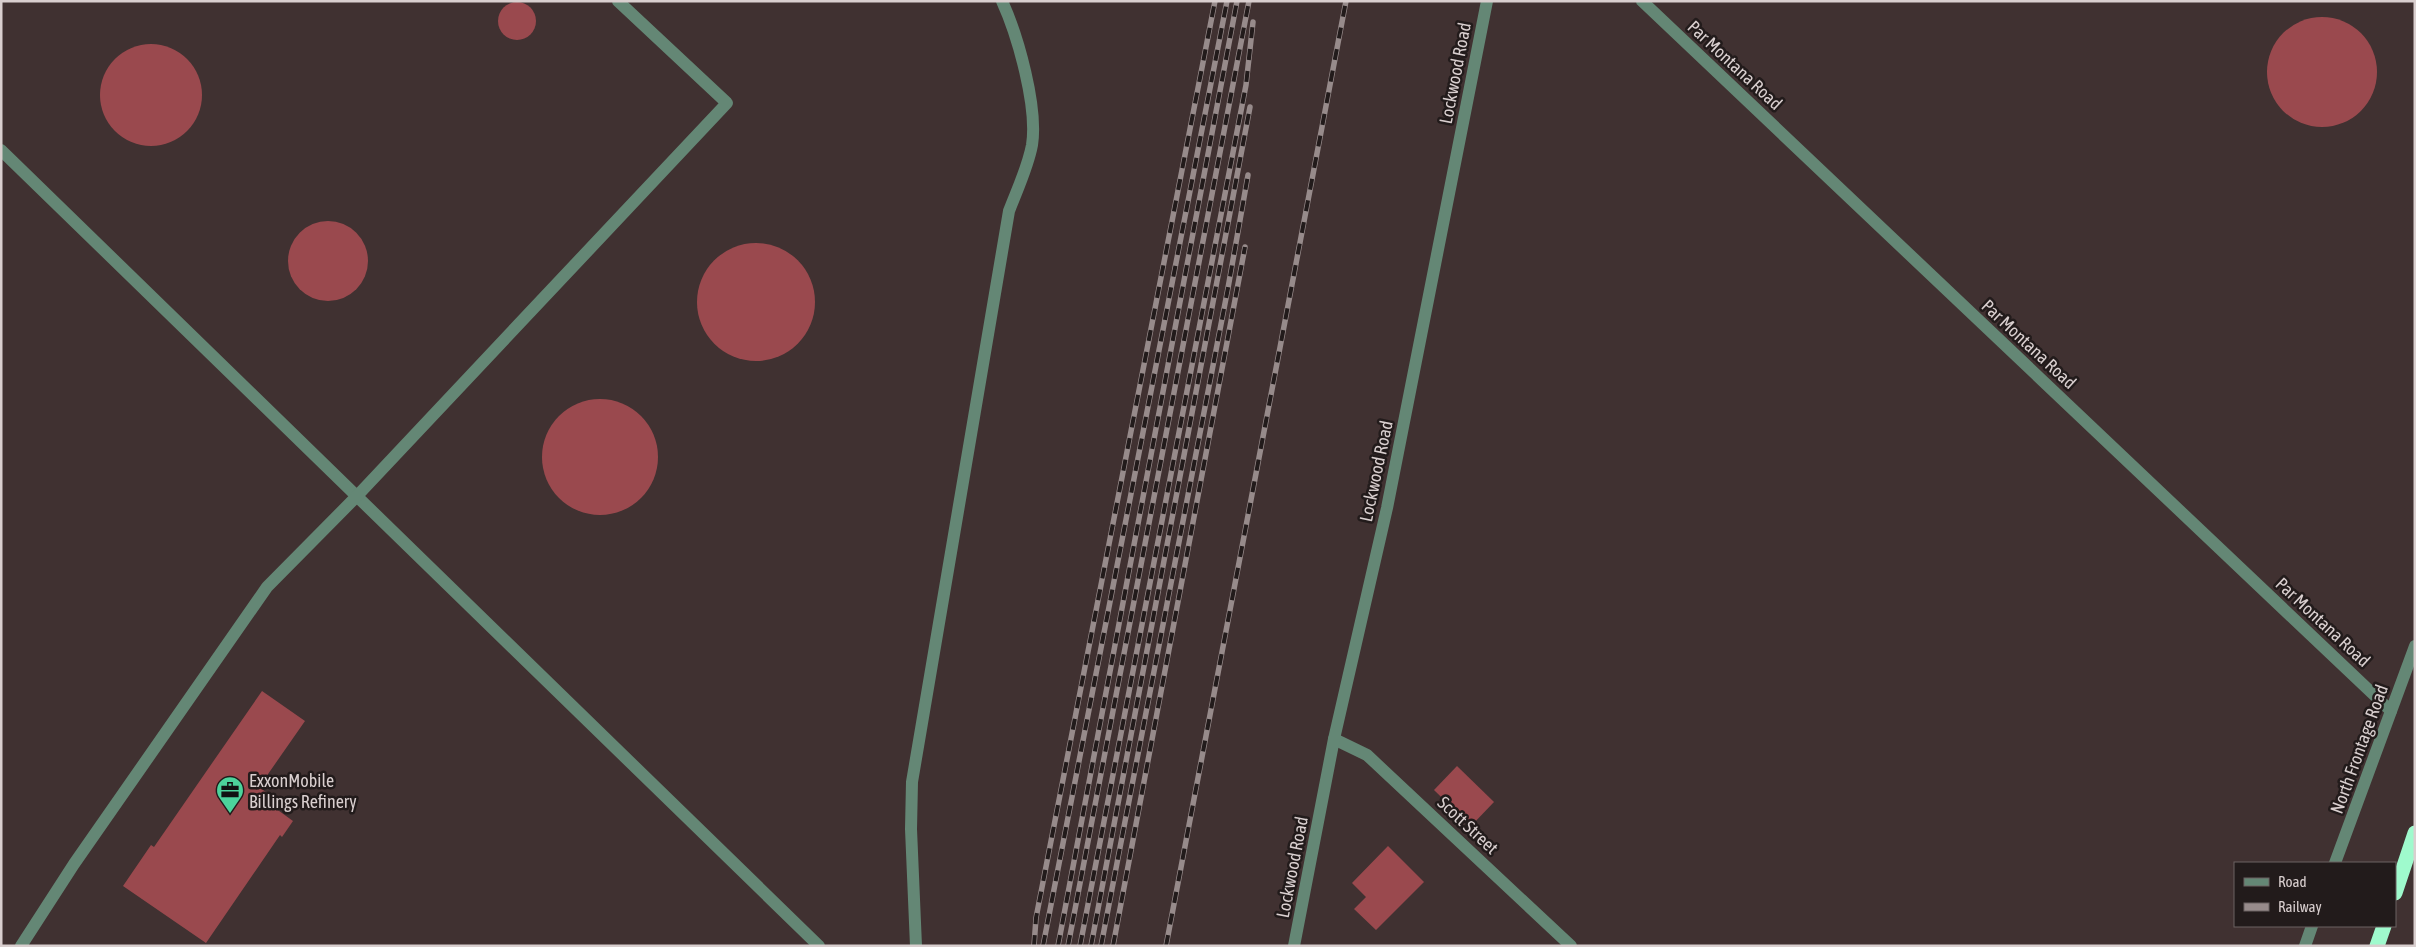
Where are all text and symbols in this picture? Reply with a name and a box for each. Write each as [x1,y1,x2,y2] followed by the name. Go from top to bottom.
[1683,16,1787,114] street label: Par Montana Road
[1435,21,1475,125] street label: Lockwood Road
[1977,295,2081,393] street label: Par Montana Road
[1355,419,1397,523] street label: Lockwood Road
[2271,573,2375,671] street label: Par Montana Road
[2326,682,2392,816] street label: North Frontage Road
[249,770,357,812] place label: ExxonMobile Billings Refinery
[215,775,245,814] office icon: ExxonMobile Billings Refinery
[1433,792,1503,858] street label: Scott Street
[1272,815,1312,919] street label: Lockwood Road
[2234,862,2396,927] legend
[2278,873,2307,890] text: Road
[2278,898,2322,915] text: Railway

